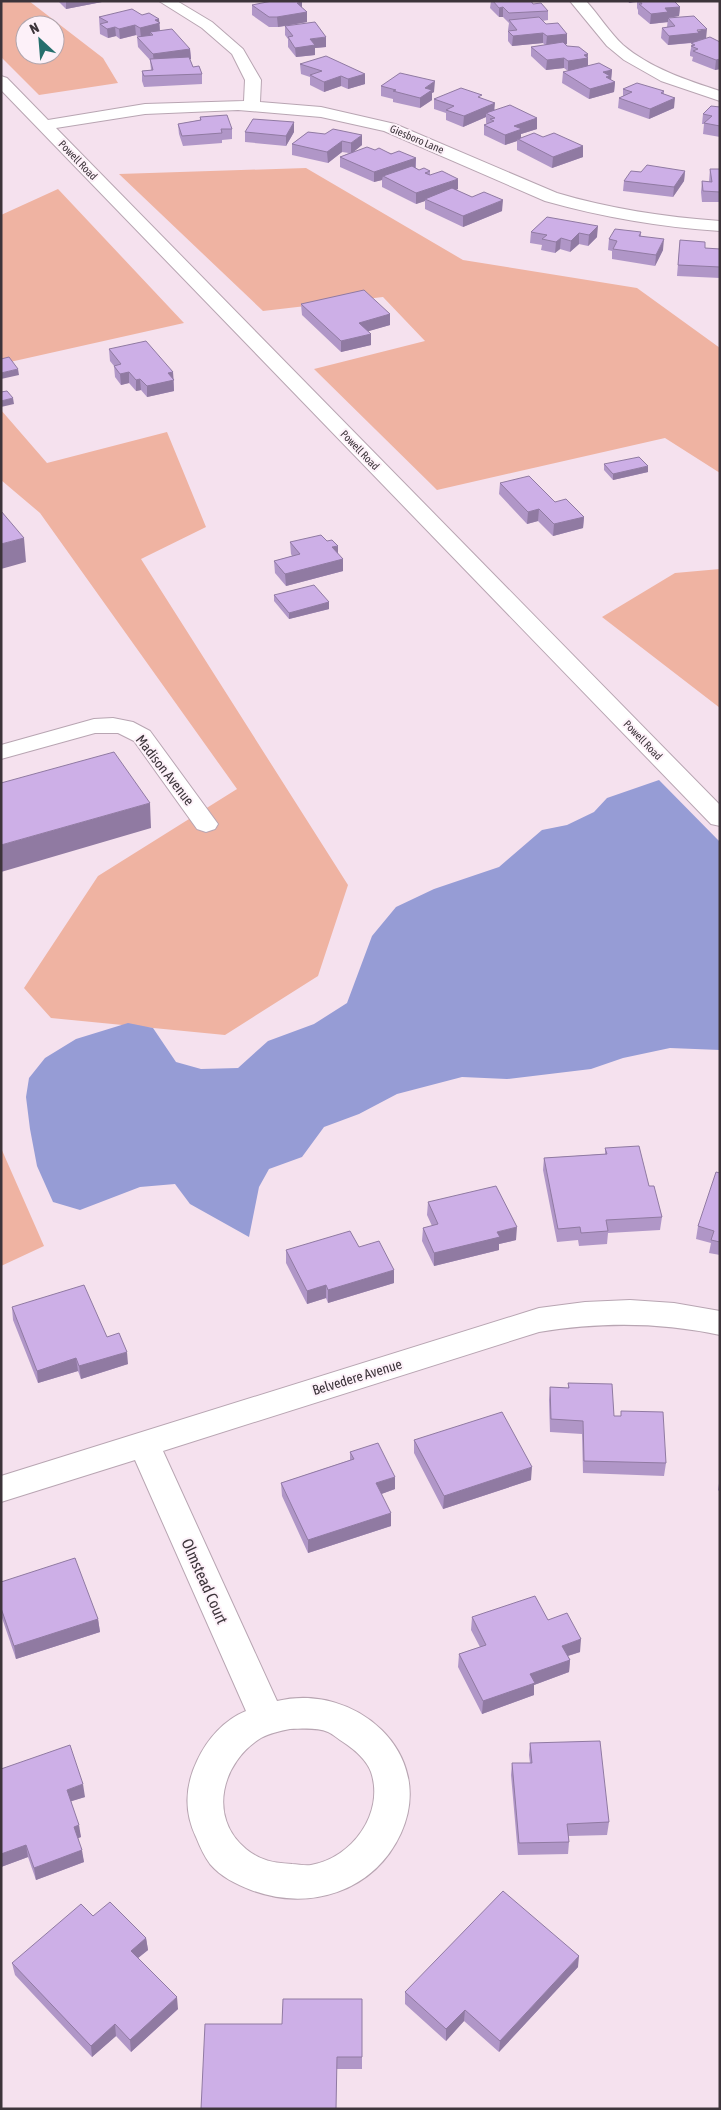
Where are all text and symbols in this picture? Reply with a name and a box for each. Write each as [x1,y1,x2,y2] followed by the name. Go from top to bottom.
[15,15,65,65] north arrow
[27,19,42,37] text: N
[388,122,446,156] street label: Giesboro Lane
[56,138,100,182] street label: Powell Road
[338,428,382,472] street label: Powell Road
[621,718,665,762] street label: Powell Road
[133,732,197,808] street label: Madison Avenue
[310,1356,404,1398] street label: Belvedere Avenue
[178,1536,232,1627] street label: Olmstead Court

